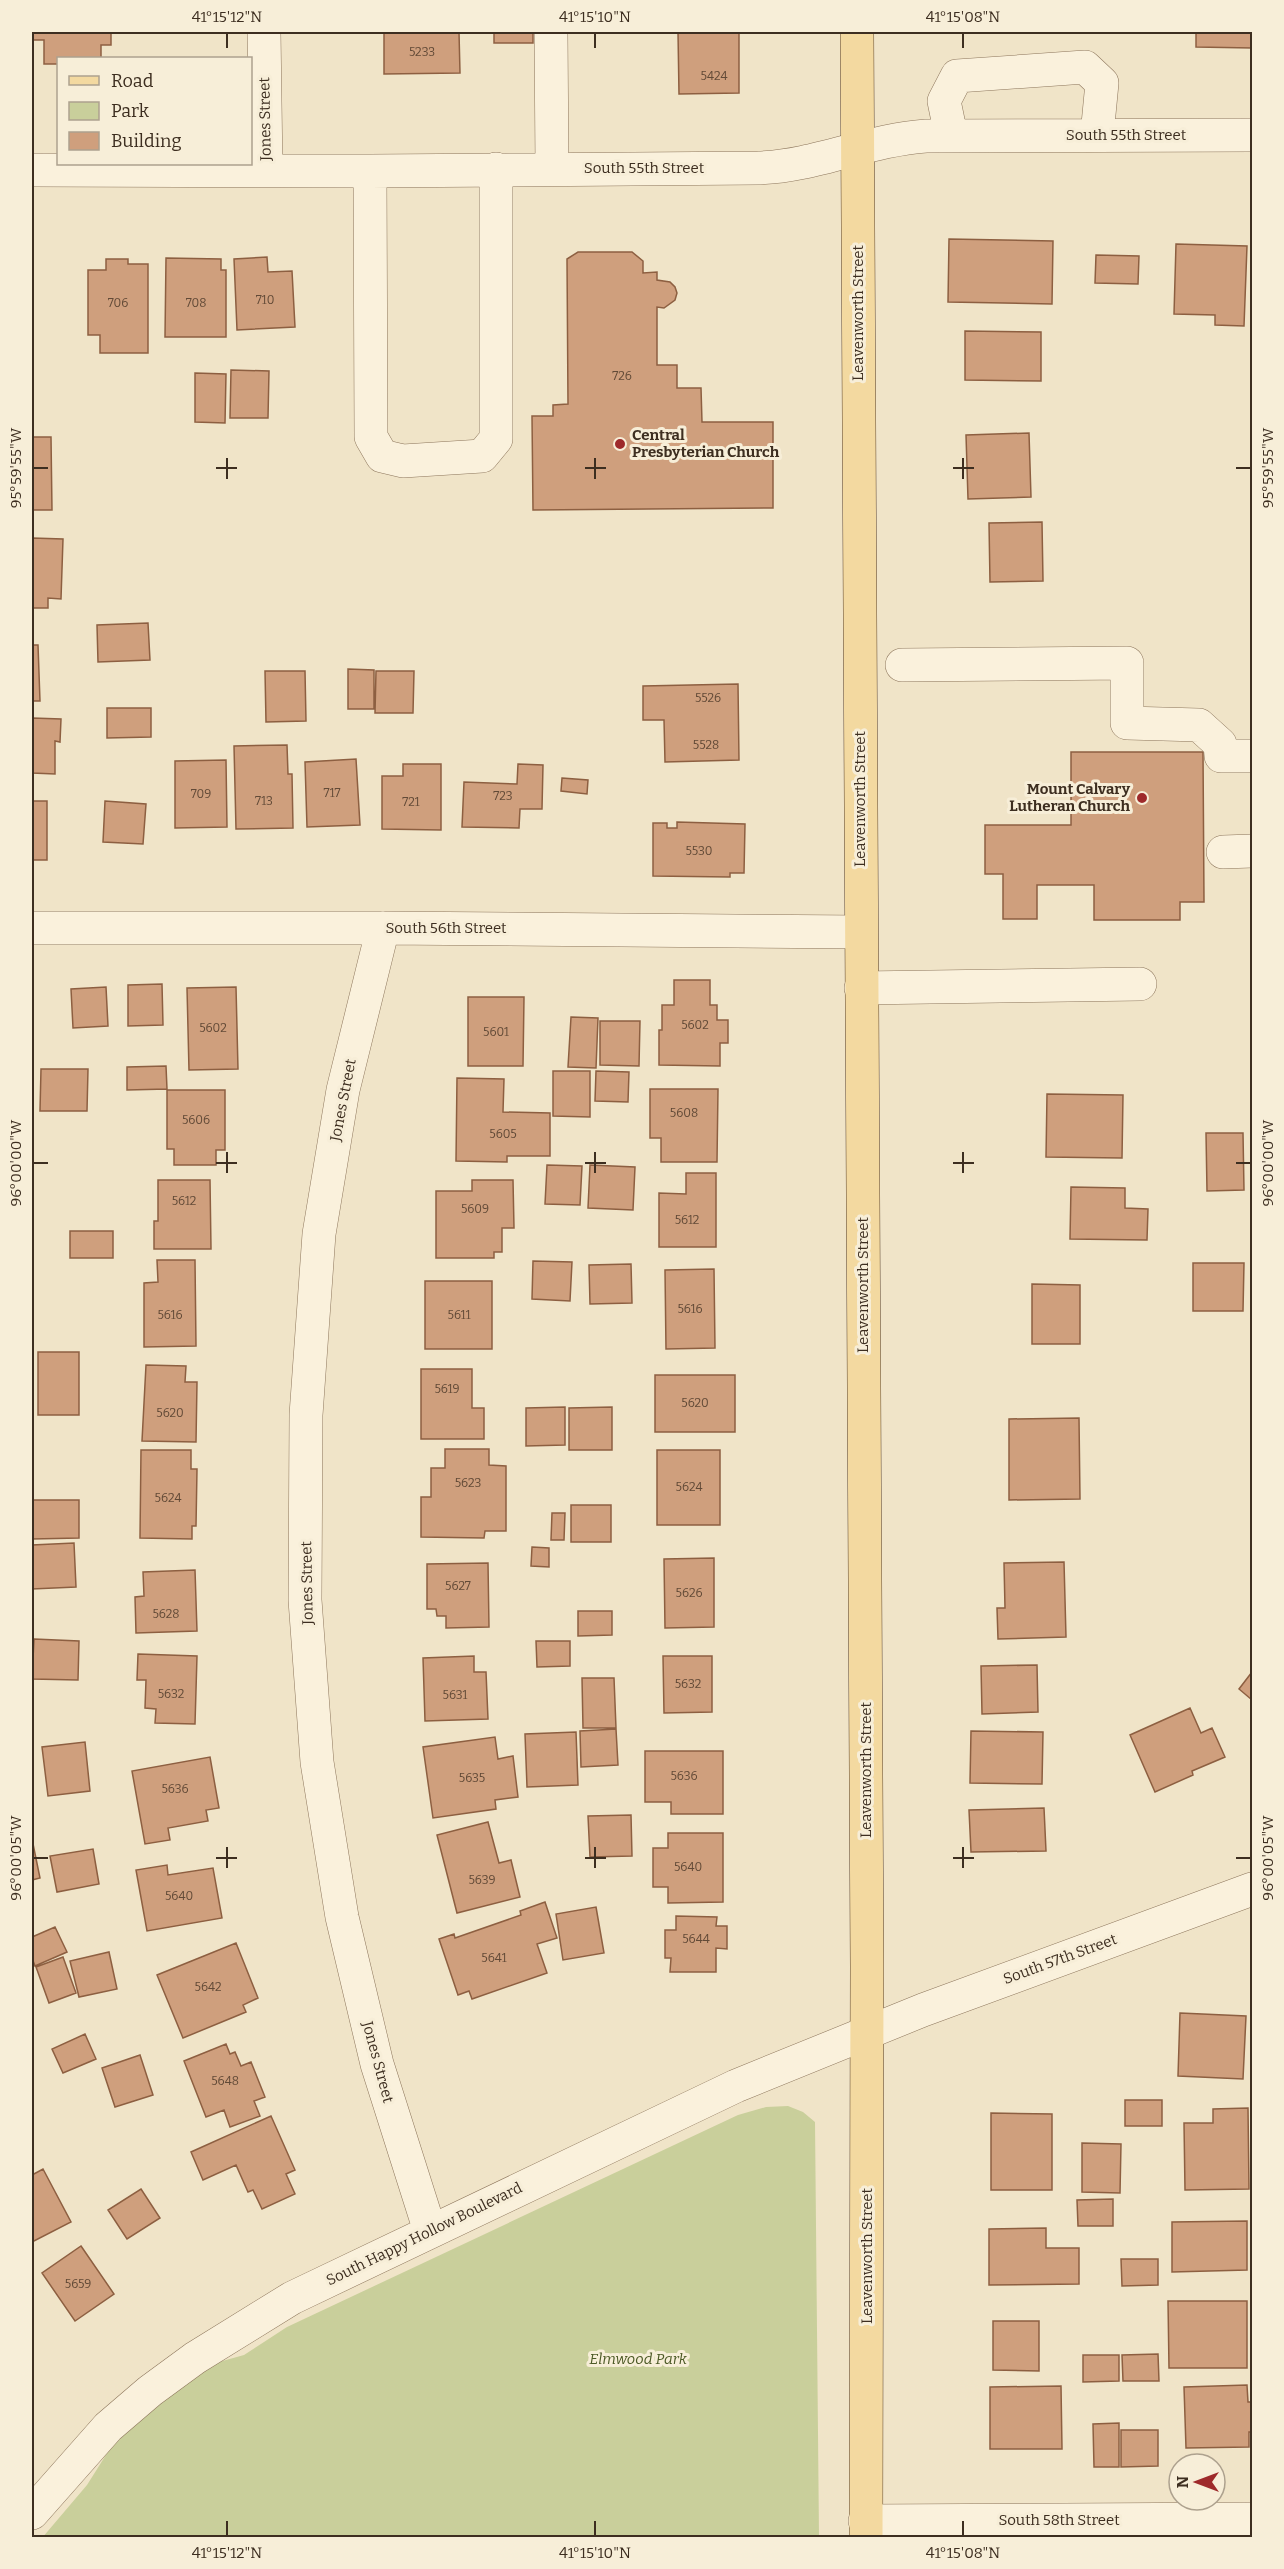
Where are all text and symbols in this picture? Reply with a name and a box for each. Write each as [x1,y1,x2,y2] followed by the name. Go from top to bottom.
[192,8,262,26] text: 41°15'12"N
[559,8,631,26] text: 41°15'10"N
[926,8,1000,26] text: 41°15'08"N
[409,45,435,59] house number: 5233
[57,57,252,165] legend
[701,69,727,83] house number: 5424
[111,70,154,92] text: Road
[255,76,275,162] street label: Jones Street
[111,100,150,122] text: Park
[1066,126,1187,144] street label: South 55th Street
[111,130,182,152] text: Building
[584,159,705,177] street label: South 55th Street
[849,244,867,381] street label: Leavenworth Street
[256,293,274,307] house number: 710
[108,296,128,310] house number: 706
[186,296,206,310] house number: 708
[612,369,632,383] house number: 726
[632,426,780,461] place label: Central Presbyterian Church
[7,427,25,508] text: 95°59'55"W
[1259,427,1277,508] text: 95°59'55"W
[613,437,627,451] marker: Central Presbyterian Church
[695,691,721,705] house number: 5526
[851,730,869,867] street label: Leavenworth Street
[693,738,719,752] house number: 5528
[1009,780,1131,815] place label: Mount Calvary Lutheran Church
[324,786,340,800] house number: 717
[191,787,211,801] house number: 709
[493,789,513,803] house number: 723
[1135,791,1149,805] marker: Mount Calvary Lutheran Church
[255,794,273,808] house number: 713
[402,795,420,809] house number: 721
[685,844,713,858] house number: 5530
[385,919,507,937] street label: South 56th Street
[681,1018,709,1032] house number: 5602
[199,1021,227,1035] house number: 5602
[483,1025,509,1039] house number: 5601
[326,1057,360,1144] street label: Jones Street
[670,1106,698,1120] house number: 5608
[182,1113,210,1127] house number: 5606
[7,1119,25,1206] text: 96°00'00"W
[1259,1119,1277,1206] text: 96°00'00"W
[489,1127,517,1141] house number: 5605
[172,1194,196,1208] house number: 5612
[461,1202,489,1216] house number: 5609
[675,1213,699,1227] house number: 5612
[854,1216,872,1353] street label: Leavenworth Street
[677,1302,703,1316] house number: 5616
[157,1308,183,1322] house number: 5616
[447,1308,471,1322] house number: 5611
[434,1382,460,1396] house number: 5619
[681,1396,709,1410] house number: 5620
[156,1406,184,1420] house number: 5620
[455,1476,482,1490] house number: 5623
[676,1480,702,1494] house number: 5624
[155,1491,181,1505] house number: 5624
[297,1540,317,1626] street label: Jones Street
[445,1579,471,1593] house number: 5627
[676,1586,702,1600] house number: 5626
[152,1607,180,1621] house number: 5628
[675,1677,701,1691] house number: 5632
[158,1687,184,1701] house number: 5632
[442,1688,468,1702] house number: 5631
[857,1701,875,1838] street label: Leavenworth Street
[670,1769,698,1783] house number: 5636
[459,1771,485,1785] house number: 5635
[161,1782,189,1796] house number: 5636
[7,1815,25,1901] text: 96°00'05"W
[1259,1815,1277,1901] text: 96°00'05"W
[674,1860,702,1874] house number: 5640
[468,1873,496,1887] house number: 5639
[165,1889,193,1903] house number: 5640
[1001,1930,1120,1988] street label: South 57th Street
[682,1932,710,1946] house number: 5644
[481,1951,507,1965] house number: 5641
[194,1980,222,1994] house number: 5642
[358,2018,398,2105] street label: Jones Street
[211,2074,239,2088] house number: 5648
[323,2179,525,2289] street label: South Happy Hollow Boulevard
[858,2187,876,2324] street label: Leavenworth Street
[65,2277,91,2291] house number: 5659
[589,2350,688,2368] park label: Elmwood Park
[1167,2452,1227,2512] north arrow
[1173,2476,1192,2488] text: N
[998,2511,1120,2529] street label: South 58th Street
[192,2544,262,2562] text: 41°15'12"N
[559,2544,631,2562] text: 41°15'10"N
[926,2544,1000,2562] text: 41°15'08"N

